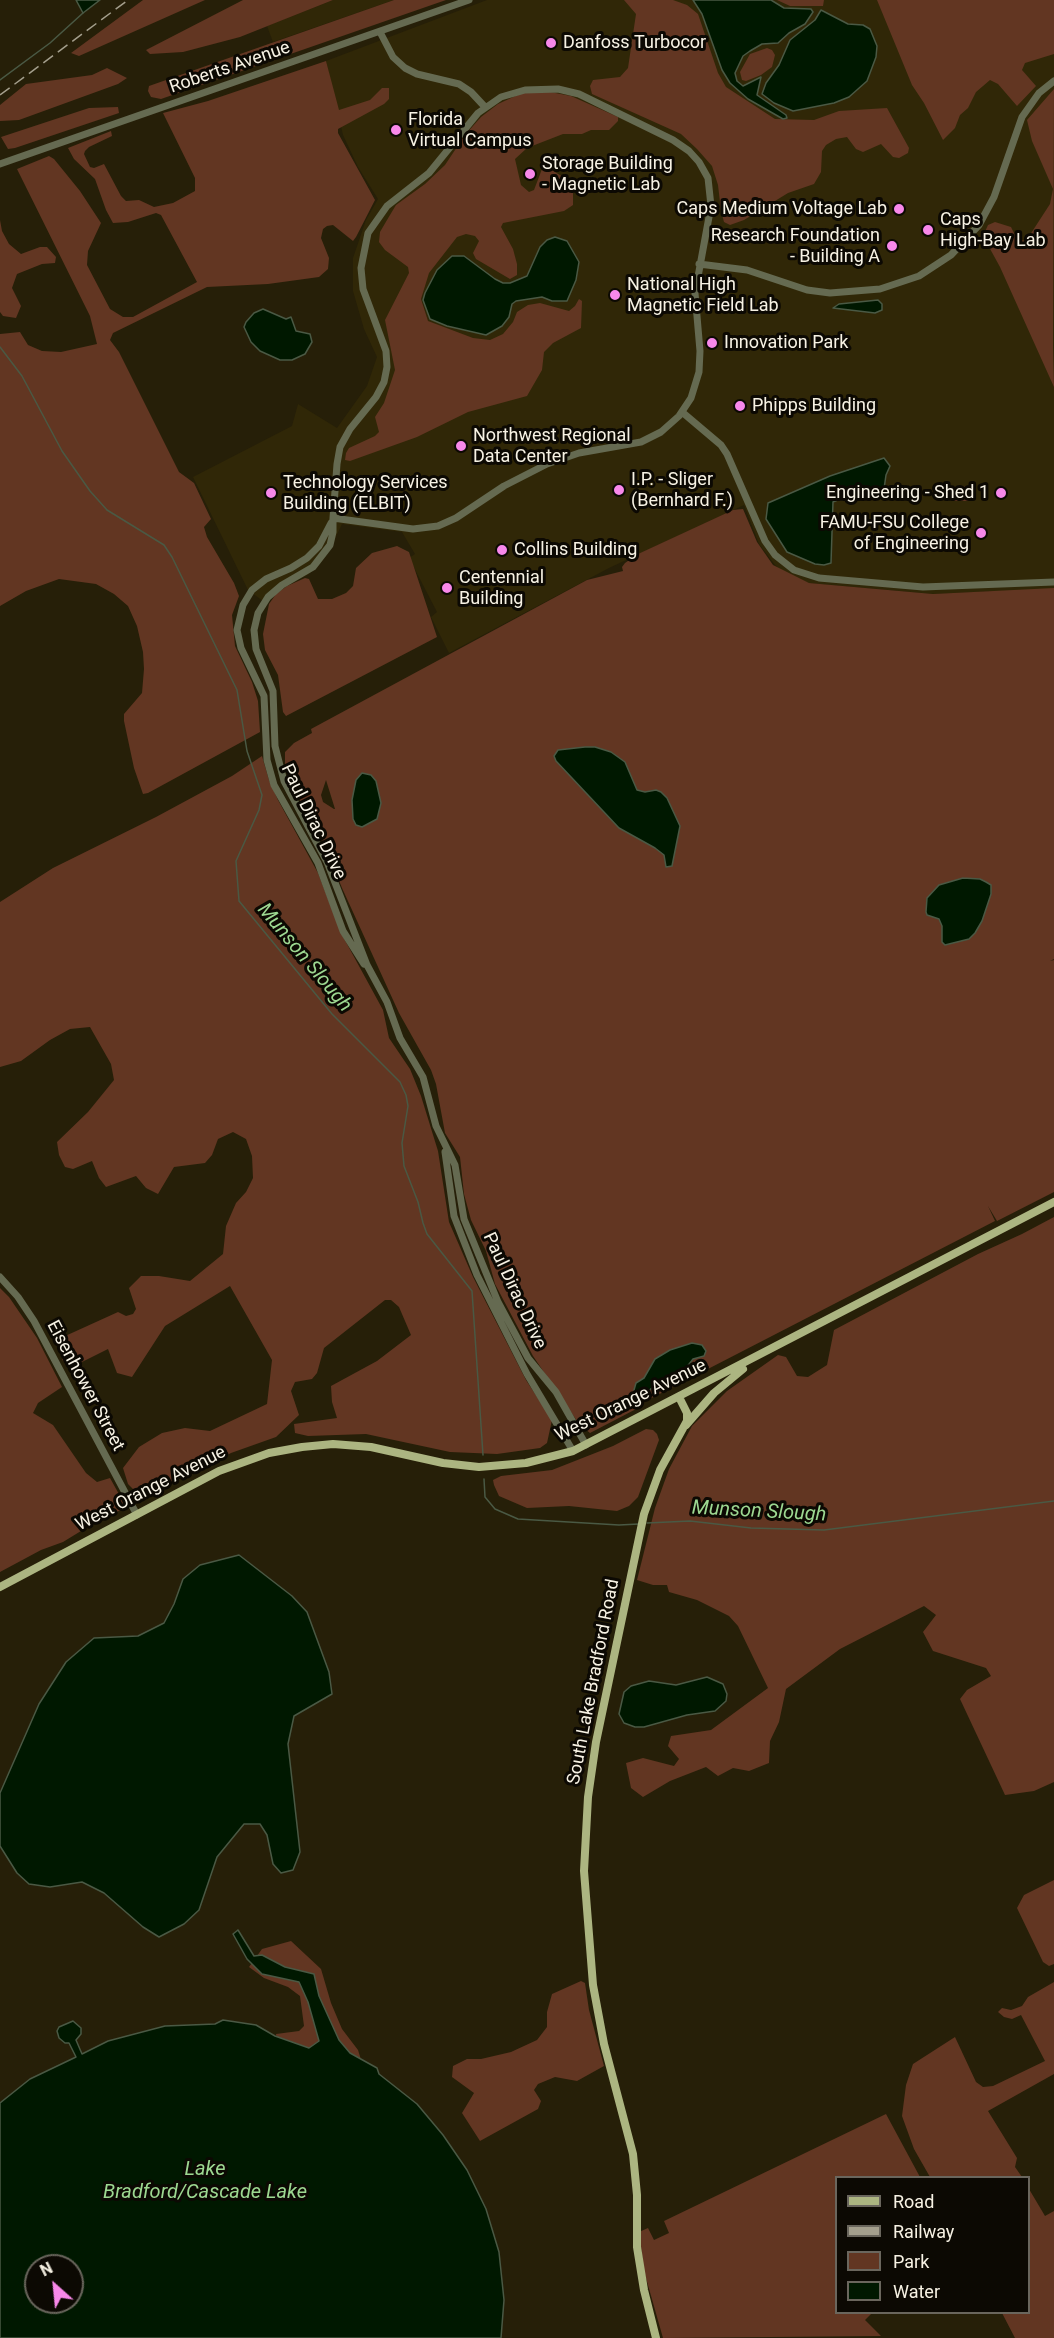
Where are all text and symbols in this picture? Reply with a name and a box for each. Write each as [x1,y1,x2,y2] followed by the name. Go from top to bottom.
[563,32,706,54] place label: Danfoss Turbocor
[544,36,558,50] marker: Danfoss Turbocor
[167,37,293,99] street label: Roberts Avenue
[408,109,531,152] place label: Florida Virtual Campus
[389,123,403,137] marker: Florida Virtual Campus
[542,153,673,195] place label: Storage Building - Magnetic Lab
[523,167,537,181] marker: Storage Building - Magnetic Lab
[677,198,887,220] place label: Caps Medium Voltage Lab
[892,202,906,216] marker: Caps Medium Voltage Lab
[940,209,1046,252] place label: Caps High-Bay Lab
[921,223,935,237] marker: Caps High-Bay Lab
[711,225,880,268] place label: Research Foundation - Building A
[885,239,899,253] marker: Research Foundation - Building A
[627,274,779,316] place label: National High Magnetic Field Lab
[608,288,622,302] marker: National High Magnetic Field Lab
[724,332,848,354] place label: Innovation Park
[705,336,719,350] marker: Innovation Park
[752,395,876,417] place label: Phipps Building
[733,399,747,413] marker: Phipps Building
[473,425,631,468] place label: Northwest Regional Data Center
[454,439,468,453] marker: Northwest Regional Data Center
[631,469,733,512] place label: I.P. - Sliger (Bernhard F.)
[283,472,448,514] place label: Technology Services Building (ELBIT)
[826,482,989,504] place label: Engineering - Shed 1
[612,483,626,497] marker: I.P. - Sliger (Bernhard F.)
[264,486,278,500] marker: Technology Services Building (ELBIT)
[994,486,1008,500] marker: Engineering - Shed 1
[820,512,969,554] place label: FAMU-FSU College of Engineering
[974,526,988,540] marker: FAMU-FSU College of Engineering
[514,539,637,561] place label: Collins Building
[495,543,509,557] marker: Collins Building
[459,567,544,610] place label: Centennial Building
[440,581,454,595] marker: Centennial Building
[276,761,350,883] street label: Paul Dirac Drive
[252,899,356,1017] water label: Munson Slough
[478,1229,550,1353] street label: Paul Dirac Drive
[42,1317,128,1455] street label: Eisenhower Street
[552,1355,710,1447] street label: West Orange Avenue
[72,1442,230,1536] street label: West Orange Avenue
[691,1496,827,1528] water label: Munson Slough
[563,1577,625,1787] street label: South Lake Bradford Road
[103,2158,307,2205] water label: Lake Bradford/Cascade Lake
[835,2176,1030,2314] legend
[893,2191,934,2212] text: Road
[893,2221,954,2242] text: Railway
[893,2251,929,2272] text: Park
[24,2254,84,2314] north arrow
[37,2258,56,2280] text: N
[893,2281,940,2302] text: Water

